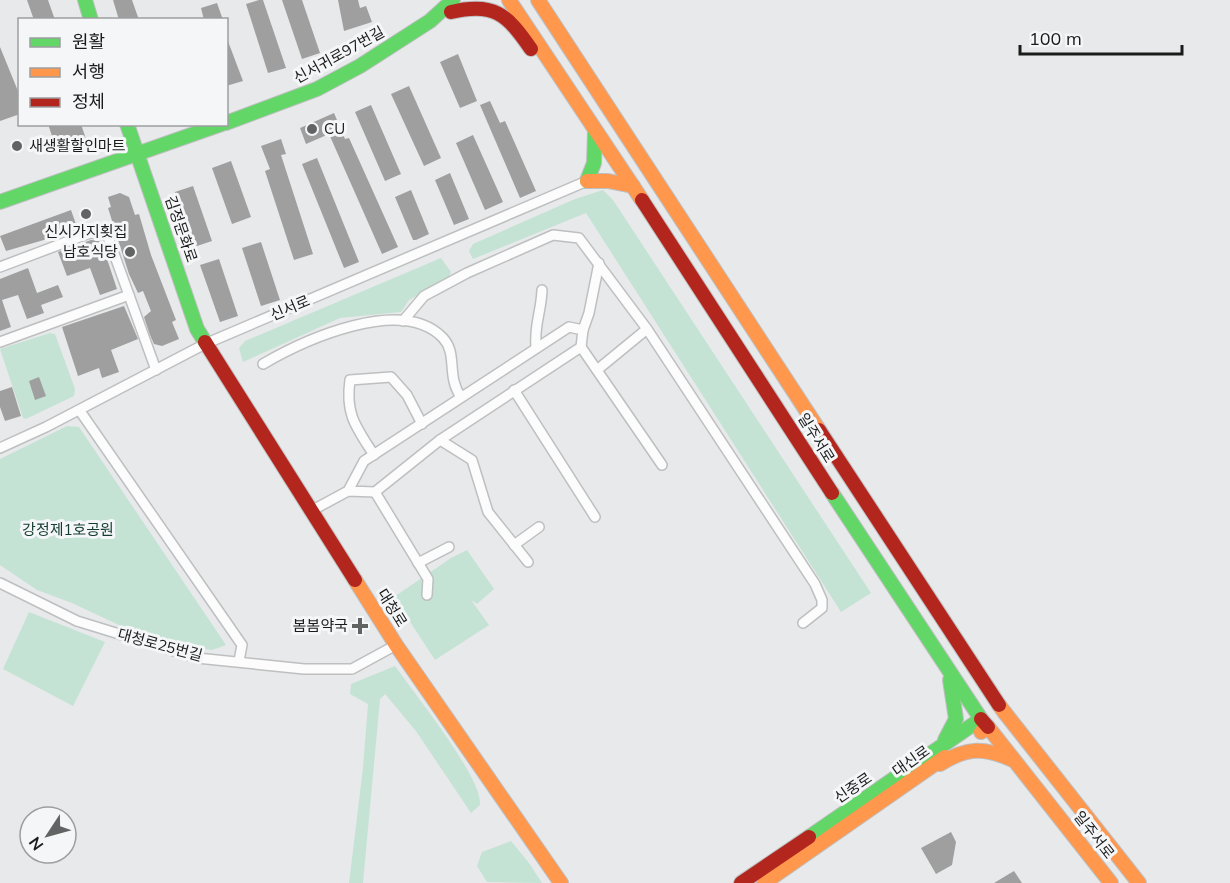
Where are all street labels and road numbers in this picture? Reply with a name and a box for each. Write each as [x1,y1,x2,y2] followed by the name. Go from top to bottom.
[290,22,387,87] street label: 신서귀로97번길
[161,193,202,265] street label: 김정문화로
[267,291,313,324] street label: 신서로
[794,409,839,466] street label: 일주서로
[373,585,411,630] street label: 대청로
[116,624,205,665] street label: 대청로25번길
[888,741,933,780] street label: 대신로
[830,768,875,807] street label: 신중로
[1070,807,1119,862] street label: 일주서로

